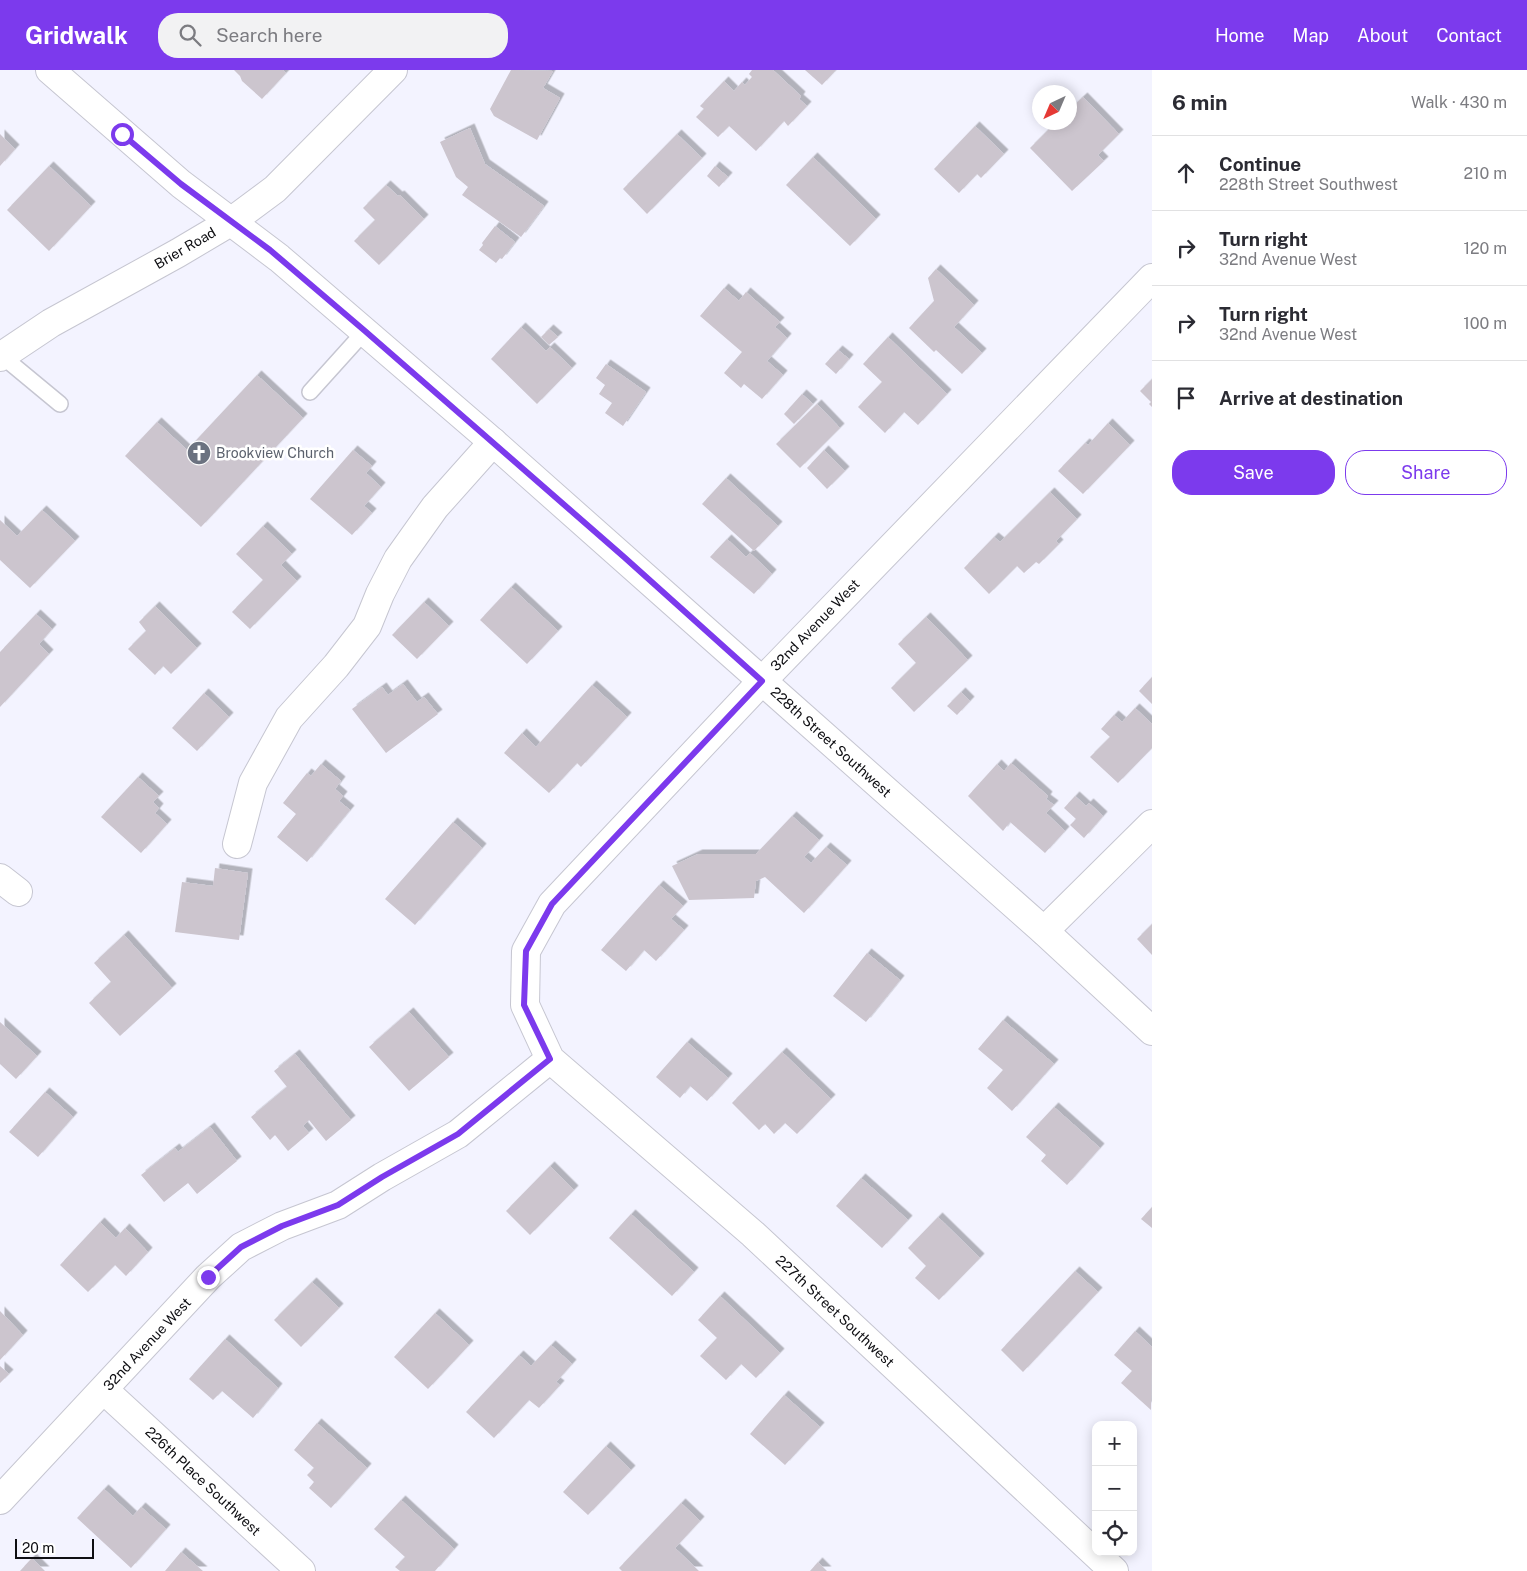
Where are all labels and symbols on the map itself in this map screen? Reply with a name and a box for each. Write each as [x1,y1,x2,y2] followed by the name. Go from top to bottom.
[1032,85,1077,130] north arrow
[111,123,134,146] route start
[151,224,219,272] street label: Brier Road
[186,440,212,466] church icon: Brookview Church
[216,445,334,461] place label: Brookview Church
[767,576,863,674] street label: 32nd Avenue West
[767,684,895,800] street label: 228th Street Southwest
[772,1252,898,1370] street label: 227th Street Southwest
[197,1266,220,1289] route end
[100,1294,194,1394] street label: 32nd Avenue West
[142,1423,264,1539] street label: 226th Place Southwest
[15,1536,94,1559] scale bar

